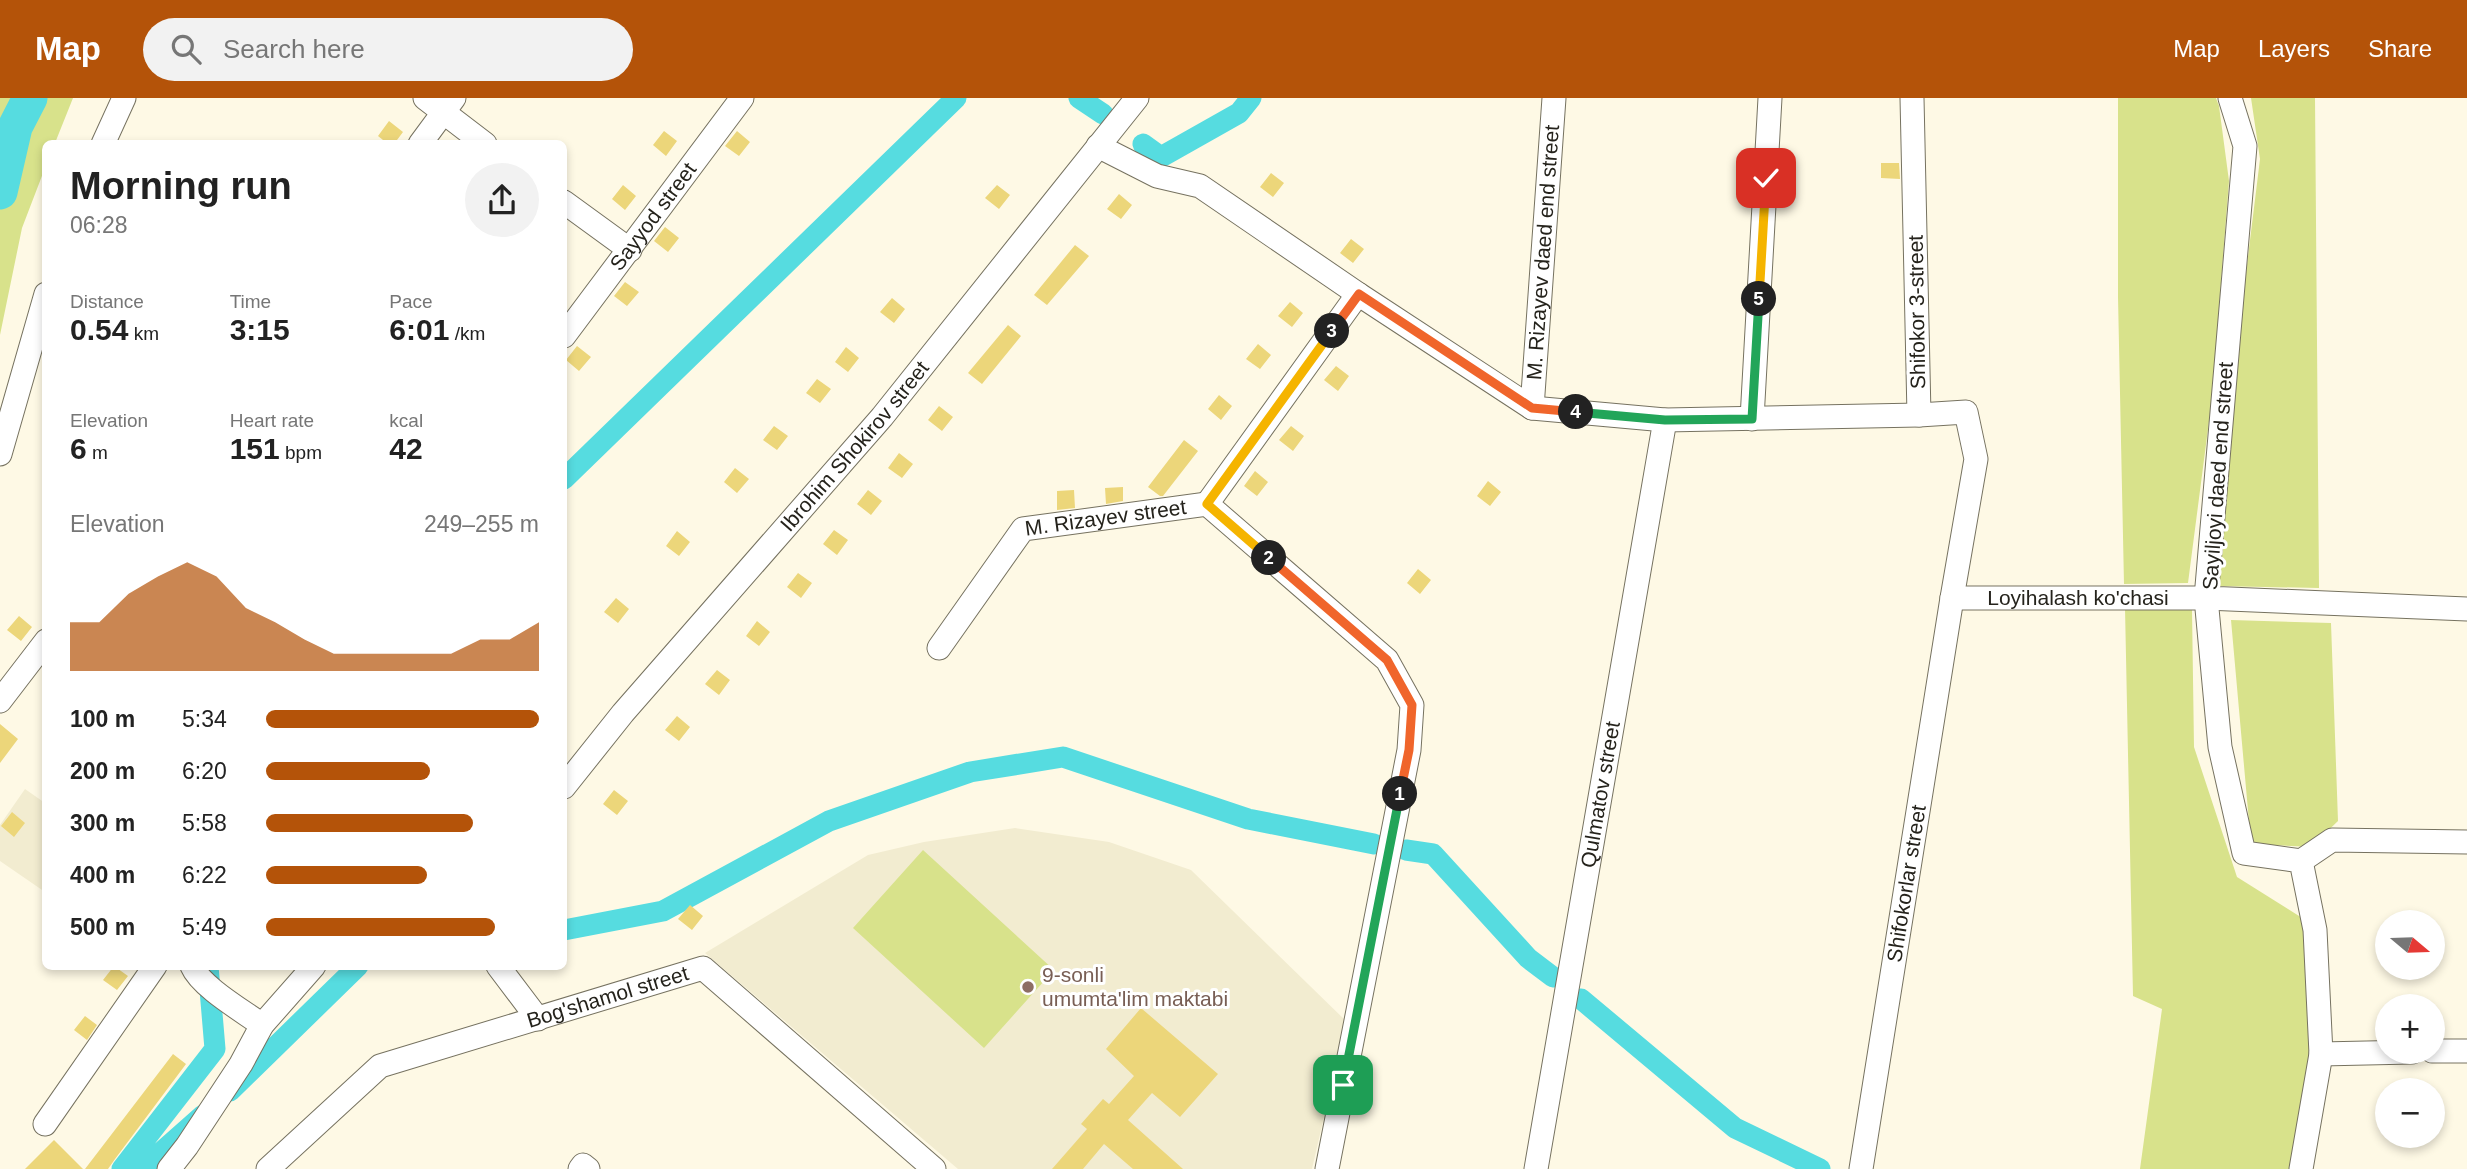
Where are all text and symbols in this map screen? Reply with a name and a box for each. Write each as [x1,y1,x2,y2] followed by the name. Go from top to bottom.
[143,18,633,81] search box
[35,30,101,67] text: Map
[167,30,205,68] icon: search
[223,34,365,64] text: Search here
[2173,35,2220,62] text: Map
[2258,35,2330,62] text: Layers
[2368,35,2432,62] text: Share
[1522,124,1563,381] street label: M. Rizayev daed end street
[1736,148,1796,208] pin
[605,158,701,275] street label: Sayyod street
[1747,159,1785,197] icon: check
[465,163,539,237] button: share
[70,165,292,207] text: Morning run
[70,212,128,238] text: 06:28
[1904,235,1929,389] street label: Shifokor 3-street
[1742,282,1776,316] pin: 5
[1753,288,1764,309] text: 5
[70,291,144,312] text: Distance
[230,291,271,312] text: Time
[389,291,433,312] text: Pace
[70,313,128,346] text: 0.54
[230,313,290,346] text: 3:15
[389,313,449,346] text: 6:01
[1314,314,1350,348] pin: 3
[1326,320,1337,341] text: 3
[128,323,159,344] text: km
[449,323,485,344] text: /km
[776,356,933,536] street label: Ibrohim Shokirov street
[2198,361,2237,591] street label: Sayiljoyi daed end street
[1558,394,1594,430] pin: 4
[1570,401,1581,422] text: 4
[70,410,148,431] text: Elevation
[230,410,314,431] text: Heart rate
[389,410,423,431] text: kcal
[70,432,87,465] text: 6
[230,432,280,465] text: 151
[389,432,423,465] text: 42
[87,442,108,463] text: m
[280,442,322,463] text: bpm
[1024,495,1188,540] street label: M. Rizayev street
[70,511,165,537] text: Elevation
[424,511,539,537] text: 249–255 m
[1252,540,1286,575] pin: 2
[1263,547,1274,568] text: 2
[1987,586,2169,609] street label: Loyihalash ko'chasi
[70,706,135,732] text: 100 m
[182,706,227,732] text: 5:34
[1576,719,1624,869] street label: Qulmatov street
[70,758,135,784] text: 200 m
[182,758,227,784] text: 6:20
[1382,776,1418,812] pin: 1
[1394,783,1405,804] text: 1
[1882,803,1930,964] street label: Shifokorlar street
[70,810,135,836] text: 300 m
[182,810,227,836] text: 5:58
[70,862,135,888] text: 400 m
[182,862,227,888] text: 6:22
[2375,910,2445,980] north arrow
[2375,910,2445,1148] map controls
[70,914,135,940] text: 500 m
[182,914,227,940] text: 5:49
[524,961,691,1032] street label: Bog'shamol street
[1042,963,1228,1010] place label: 9-sonli umumta'lim maktabi
[1020,979,1036,995] marker: 9-sonli umumta'lim maktabi
[2375,994,2445,1064] button: +
[1313,1055,1373,1115] pin
[1324,1066,1362,1104] icon: arrive
[2375,1078,2445,1148] button: −

